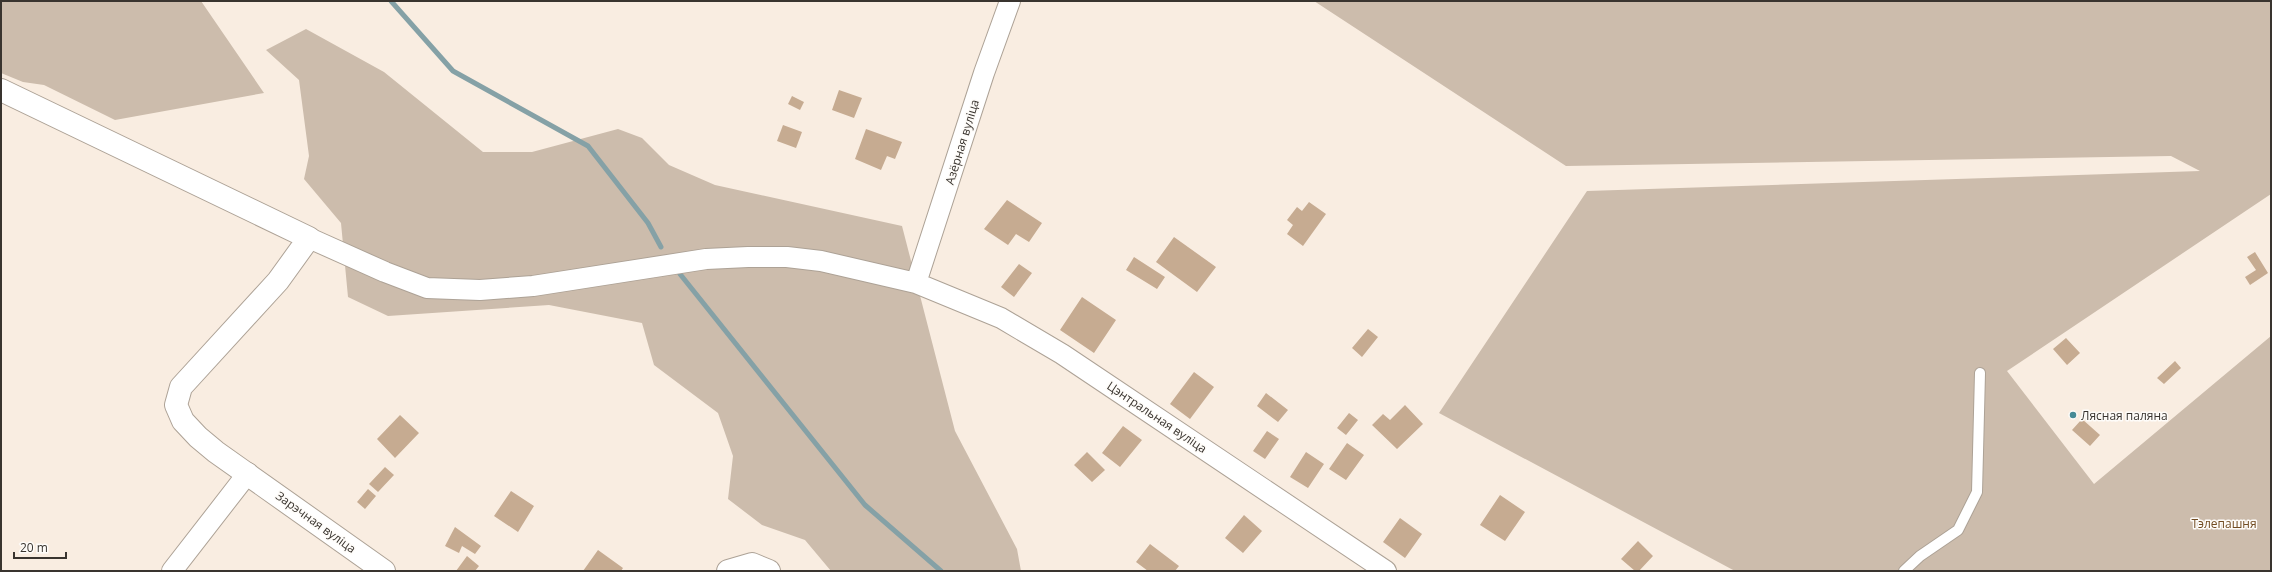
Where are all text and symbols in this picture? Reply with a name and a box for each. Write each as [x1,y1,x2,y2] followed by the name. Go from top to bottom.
[941,97,983,187] street label: Азёрная вуліца
[1104,377,1210,457] street label: Цэнтральная вуліца
[2081,407,2168,424] place label: Лясная паляна
[2068,410,2078,420] marker: Лясная паляна
[272,487,360,557] street label: Зарэчная вуліца
[2191,515,2257,532] park label: Тэлепашня
[14,534,66,560] scale bar
[20,539,48,556] text: 20 m

